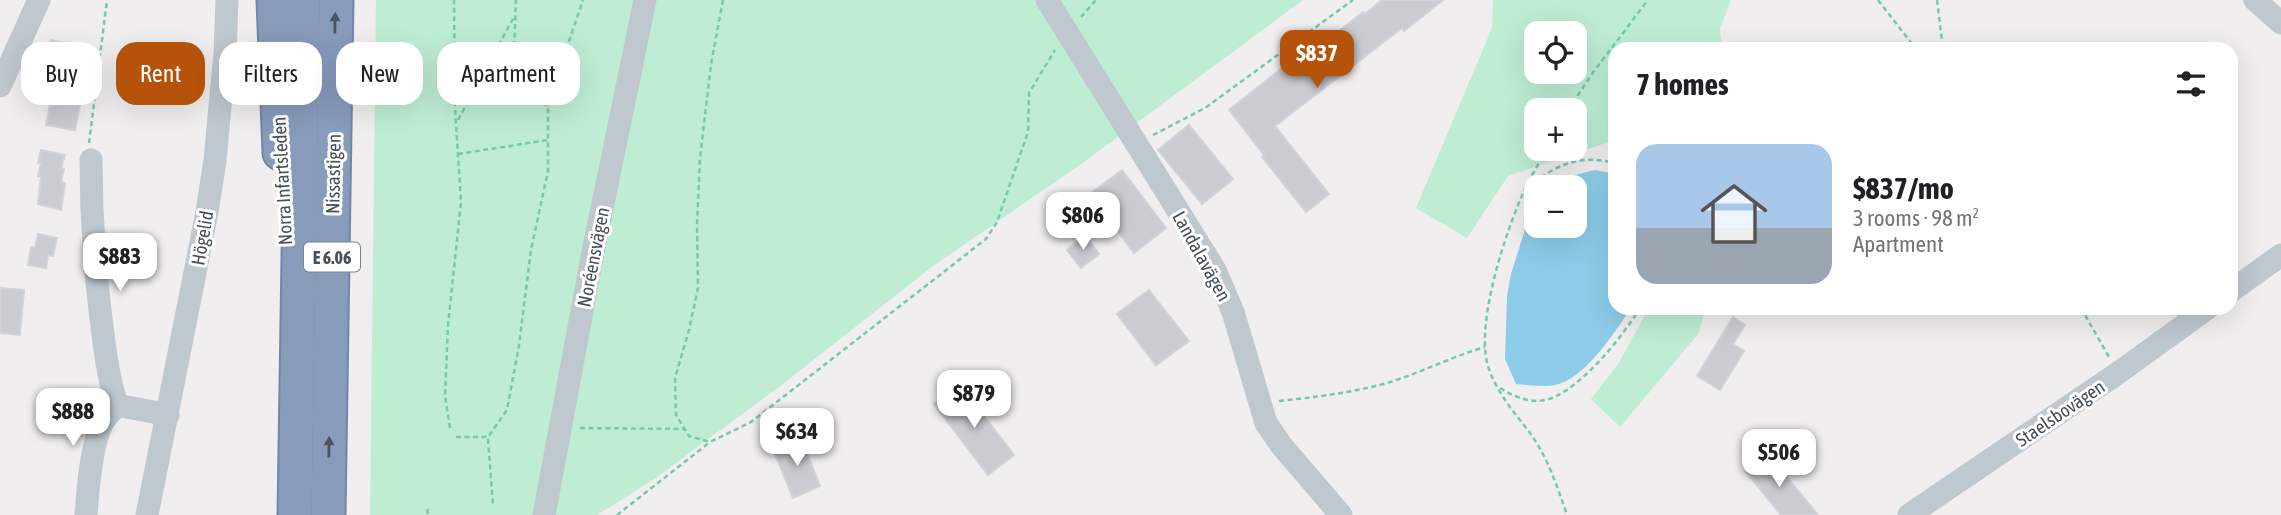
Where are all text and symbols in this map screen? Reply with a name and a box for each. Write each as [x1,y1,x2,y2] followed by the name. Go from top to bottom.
[330,12,341,34] one-way arrow
[1524,21,1587,238] map controls
[1524,21,1587,84] button: locate
[1276,31,1358,90] pin: $837
[1296,40,1338,66] text: $837
[21,42,102,105] chip: Buy
[116,42,205,105] chip: Rent
[219,42,322,105] chip: Filters
[336,42,423,105] chip: New
[437,42,580,105] chip: Apartment
[2172,65,2210,103] icon: filters
[1636,67,1729,101] text: 7 homes
[1524,98,1587,161] button: +
[268,116,296,246] street label: Norra Infartsleden
[321,134,345,214] street label: Nissastigen
[1853,171,1954,205] text: $837/mo
[1692,172,1776,256] icon: home
[1524,175,1587,238] button: −
[1042,192,1124,252] pin: $806
[1062,202,1104,228] text: $806
[573,205,613,309] street label: Noréensvägen
[1853,205,1979,231] text: 3 rooms · 98 m²
[1168,207,1236,305] street label: Landalavägen
[186,209,218,267] street label: Högelid
[1853,231,1944,257] text: Apartment
[79,233,161,293] pin: $883
[99,243,141,269] text: $883
[304,243,360,272] road number: E 6.06
[933,370,1015,430] pin: $879
[2011,375,2109,451] street label: Staelsbovägen
[953,380,995,406] text: $879
[32,388,114,448] pin: $888
[52,398,94,424] text: $888
[756,408,838,468] pin: $634
[776,418,818,444] text: $634
[1738,430,1820,489] pin: $506
[323,436,335,458] one-way arrow
[1758,439,1800,465] text: $506

